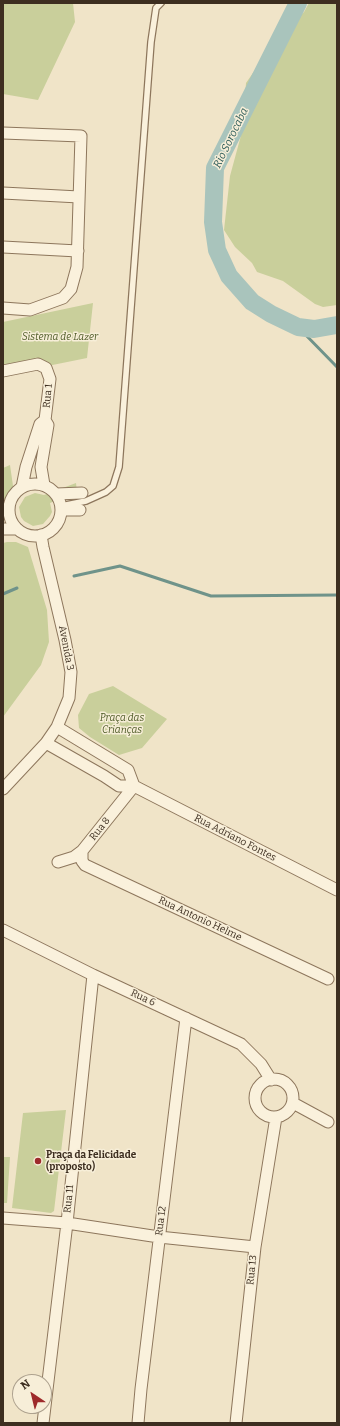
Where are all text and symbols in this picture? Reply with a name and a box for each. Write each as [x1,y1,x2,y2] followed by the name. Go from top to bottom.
[211,106,251,170] water label: Rio Sorocaba
[22,331,98,343] park label: Sistema de Lazer
[41,383,55,409] street label: Rua 1
[56,625,76,671] street label: Avenida 3
[100,712,144,736] park label: Praça das Crianças
[192,812,278,864] street label: Rua Adriano Fontes
[87,815,113,843] street label: Rua 8
[156,894,244,944] street label: Rua Antonio Helme
[129,987,157,1009] street label: Rua 6
[46,1149,136,1172] place label: Praça da Felicidade (proposto)
[33,1156,43,1166] marker: Praça da Felicidade (proposto)
[62,1184,76,1214] street label: Rua 11
[153,1206,169,1236] street label: Rua 12
[244,1255,260,1285] street label: Rua 13
[12,1374,52,1414] north arrow
[18,1377,33,1392] text: N

